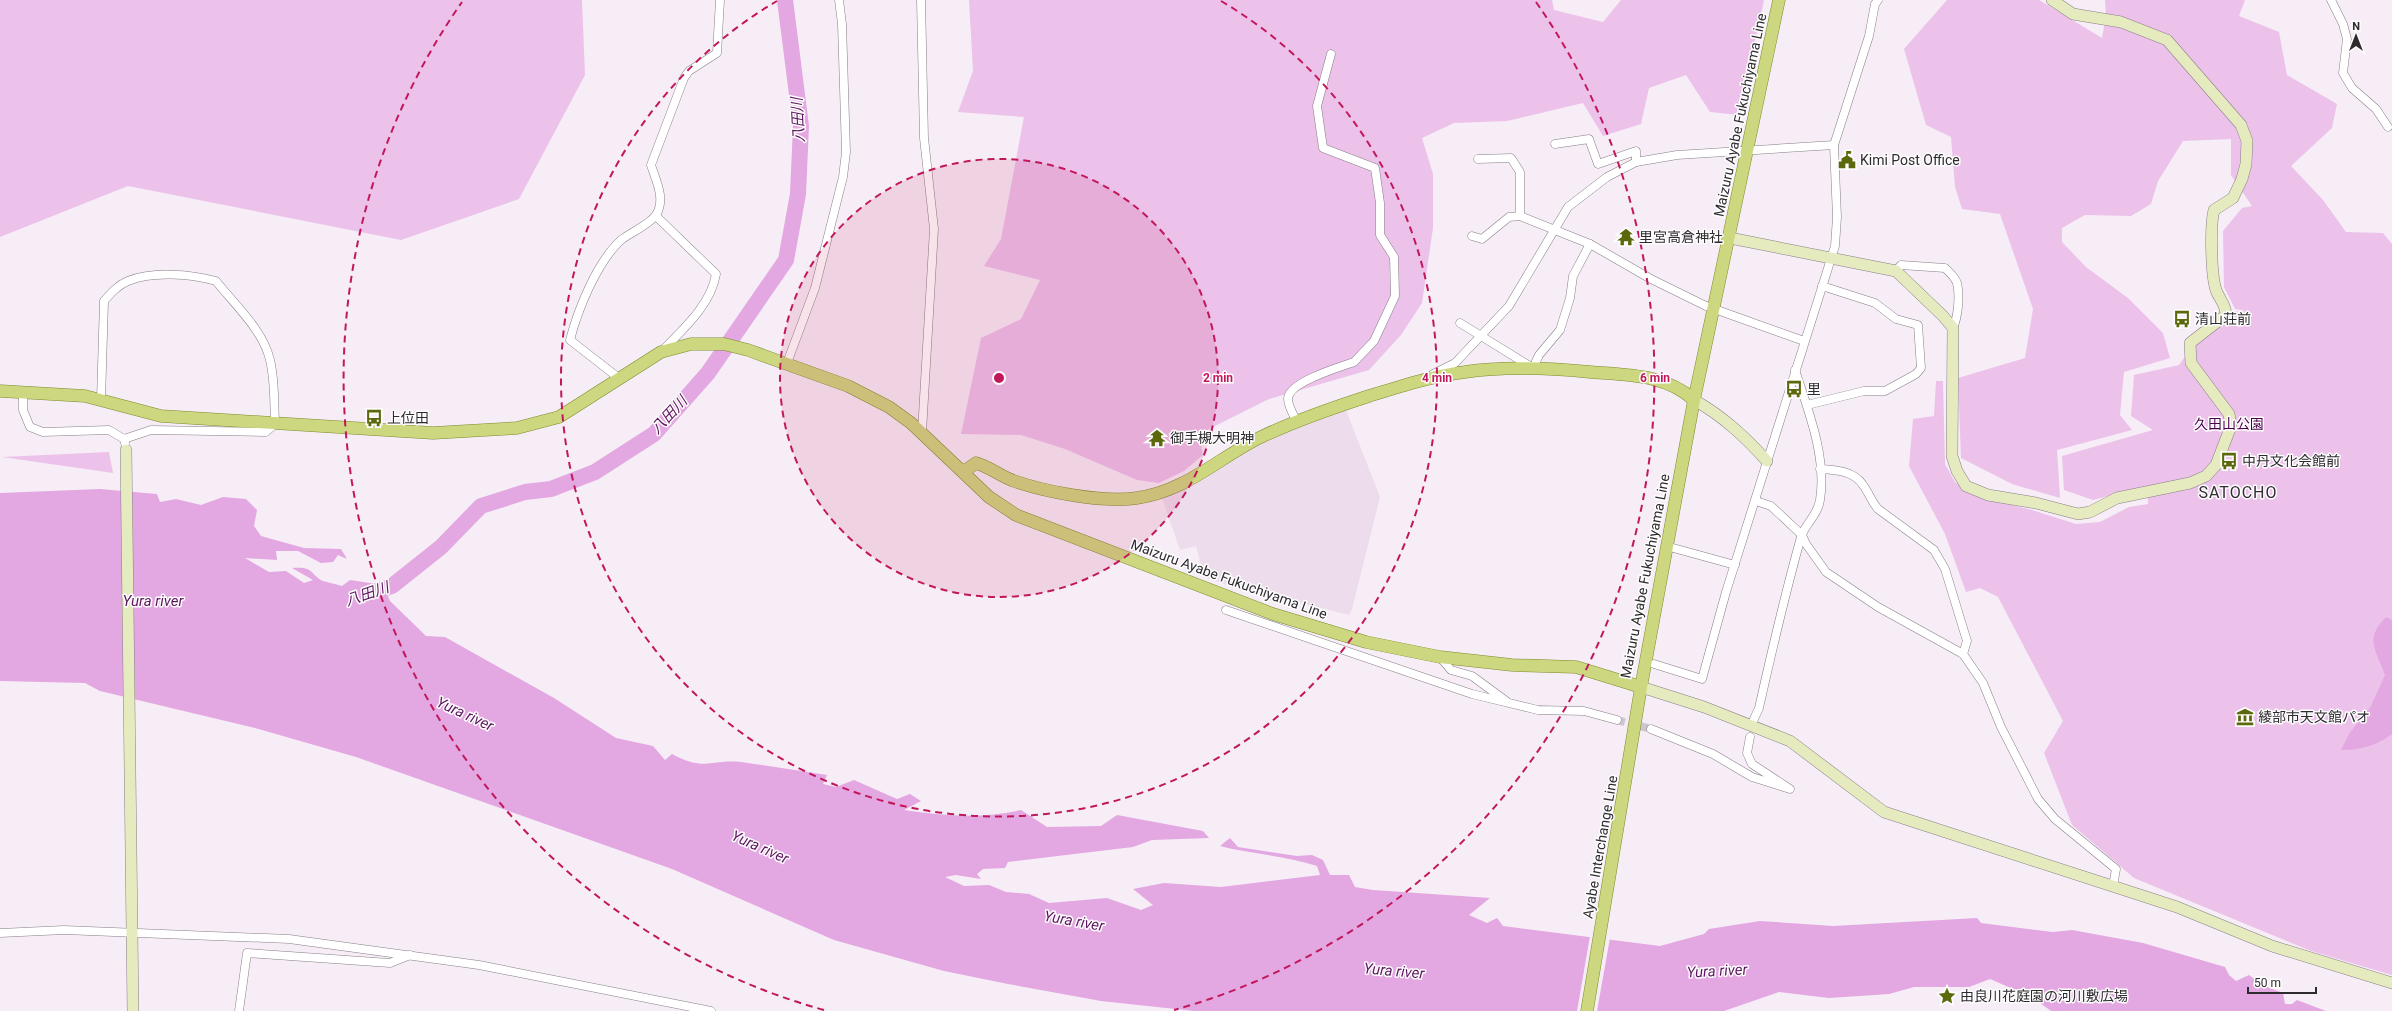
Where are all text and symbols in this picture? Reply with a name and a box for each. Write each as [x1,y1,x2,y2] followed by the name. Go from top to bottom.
[1711,12,1769,218] street label: Maizuru Ayabe Fukuchiyama Line
[2336,16,2376,56] north arrow
[2352,20,2360,33] text: N
[788,95,808,143] water label: 八田川
[1837,150,1857,170] public building icon: Kimi Post Office
[1860,152,1960,168] place label: Kimi Post Office
[1616,227,1636,247] temple icon: 里宮高倉神社
[1639,229,1723,245] place label: 里宮高倉神社
[2172,309,2192,329] bus stop icon: 清山荘前
[2195,311,2251,327] place label: 清山荘前
[992,371,1006,385] centre of rings
[1203,371,1233,385] text: 2 min
[1422,371,1452,385] text: 4 min
[1640,371,1670,385] text: 6 min
[1784,379,1804,399] bus stop icon: 里
[1807,381,1821,397] place label: 里
[647,391,692,438] water label: 八田川
[364,408,384,428] bus stop icon: 上位田
[387,410,429,426] place label: 上位田
[2194,416,2264,432] park label: 久田山公園
[1147,428,1167,448] temple icon: 御手槻大明神
[1170,430,1254,446] place label: 御手槻大明神
[2219,451,2239,471] bus stop icon: 中丹文化会館前
[2242,453,2340,469] place label: 中丹文化会館前
[1617,473,1673,679] street label: Maizuru Ayabe Fukuchiyama Line
[2198,483,2278,502] district label: SATOCHO
[1129,536,1329,622] street label: Maizuru Ayabe Fukuchiyama Line
[343,578,393,610] water label: 八田川
[123,592,184,610] water label: Yura river
[434,693,497,735] water label: Yura river
[2235,707,2255,727] museum icon: 綾部市天文館パオ
[2258,709,2370,725] place label: 綾部市天文館パオ
[1580,774,1620,920] street label: Ayabe Interchange Line
[729,826,792,868] water label: Yura river
[1043,907,1107,935] water label: Yura river
[1363,959,1426,983] water label: Yura river
[1686,960,1749,982] water label: Yura river
[2248,969,2316,995] scale bar
[2254,976,2281,990] text: 50 m
[1937,986,1957,1006] place icon: 由良川花庭園の河川敷広場
[1960,988,2128,1004] place label: 由良川花庭園の河川敷広場

